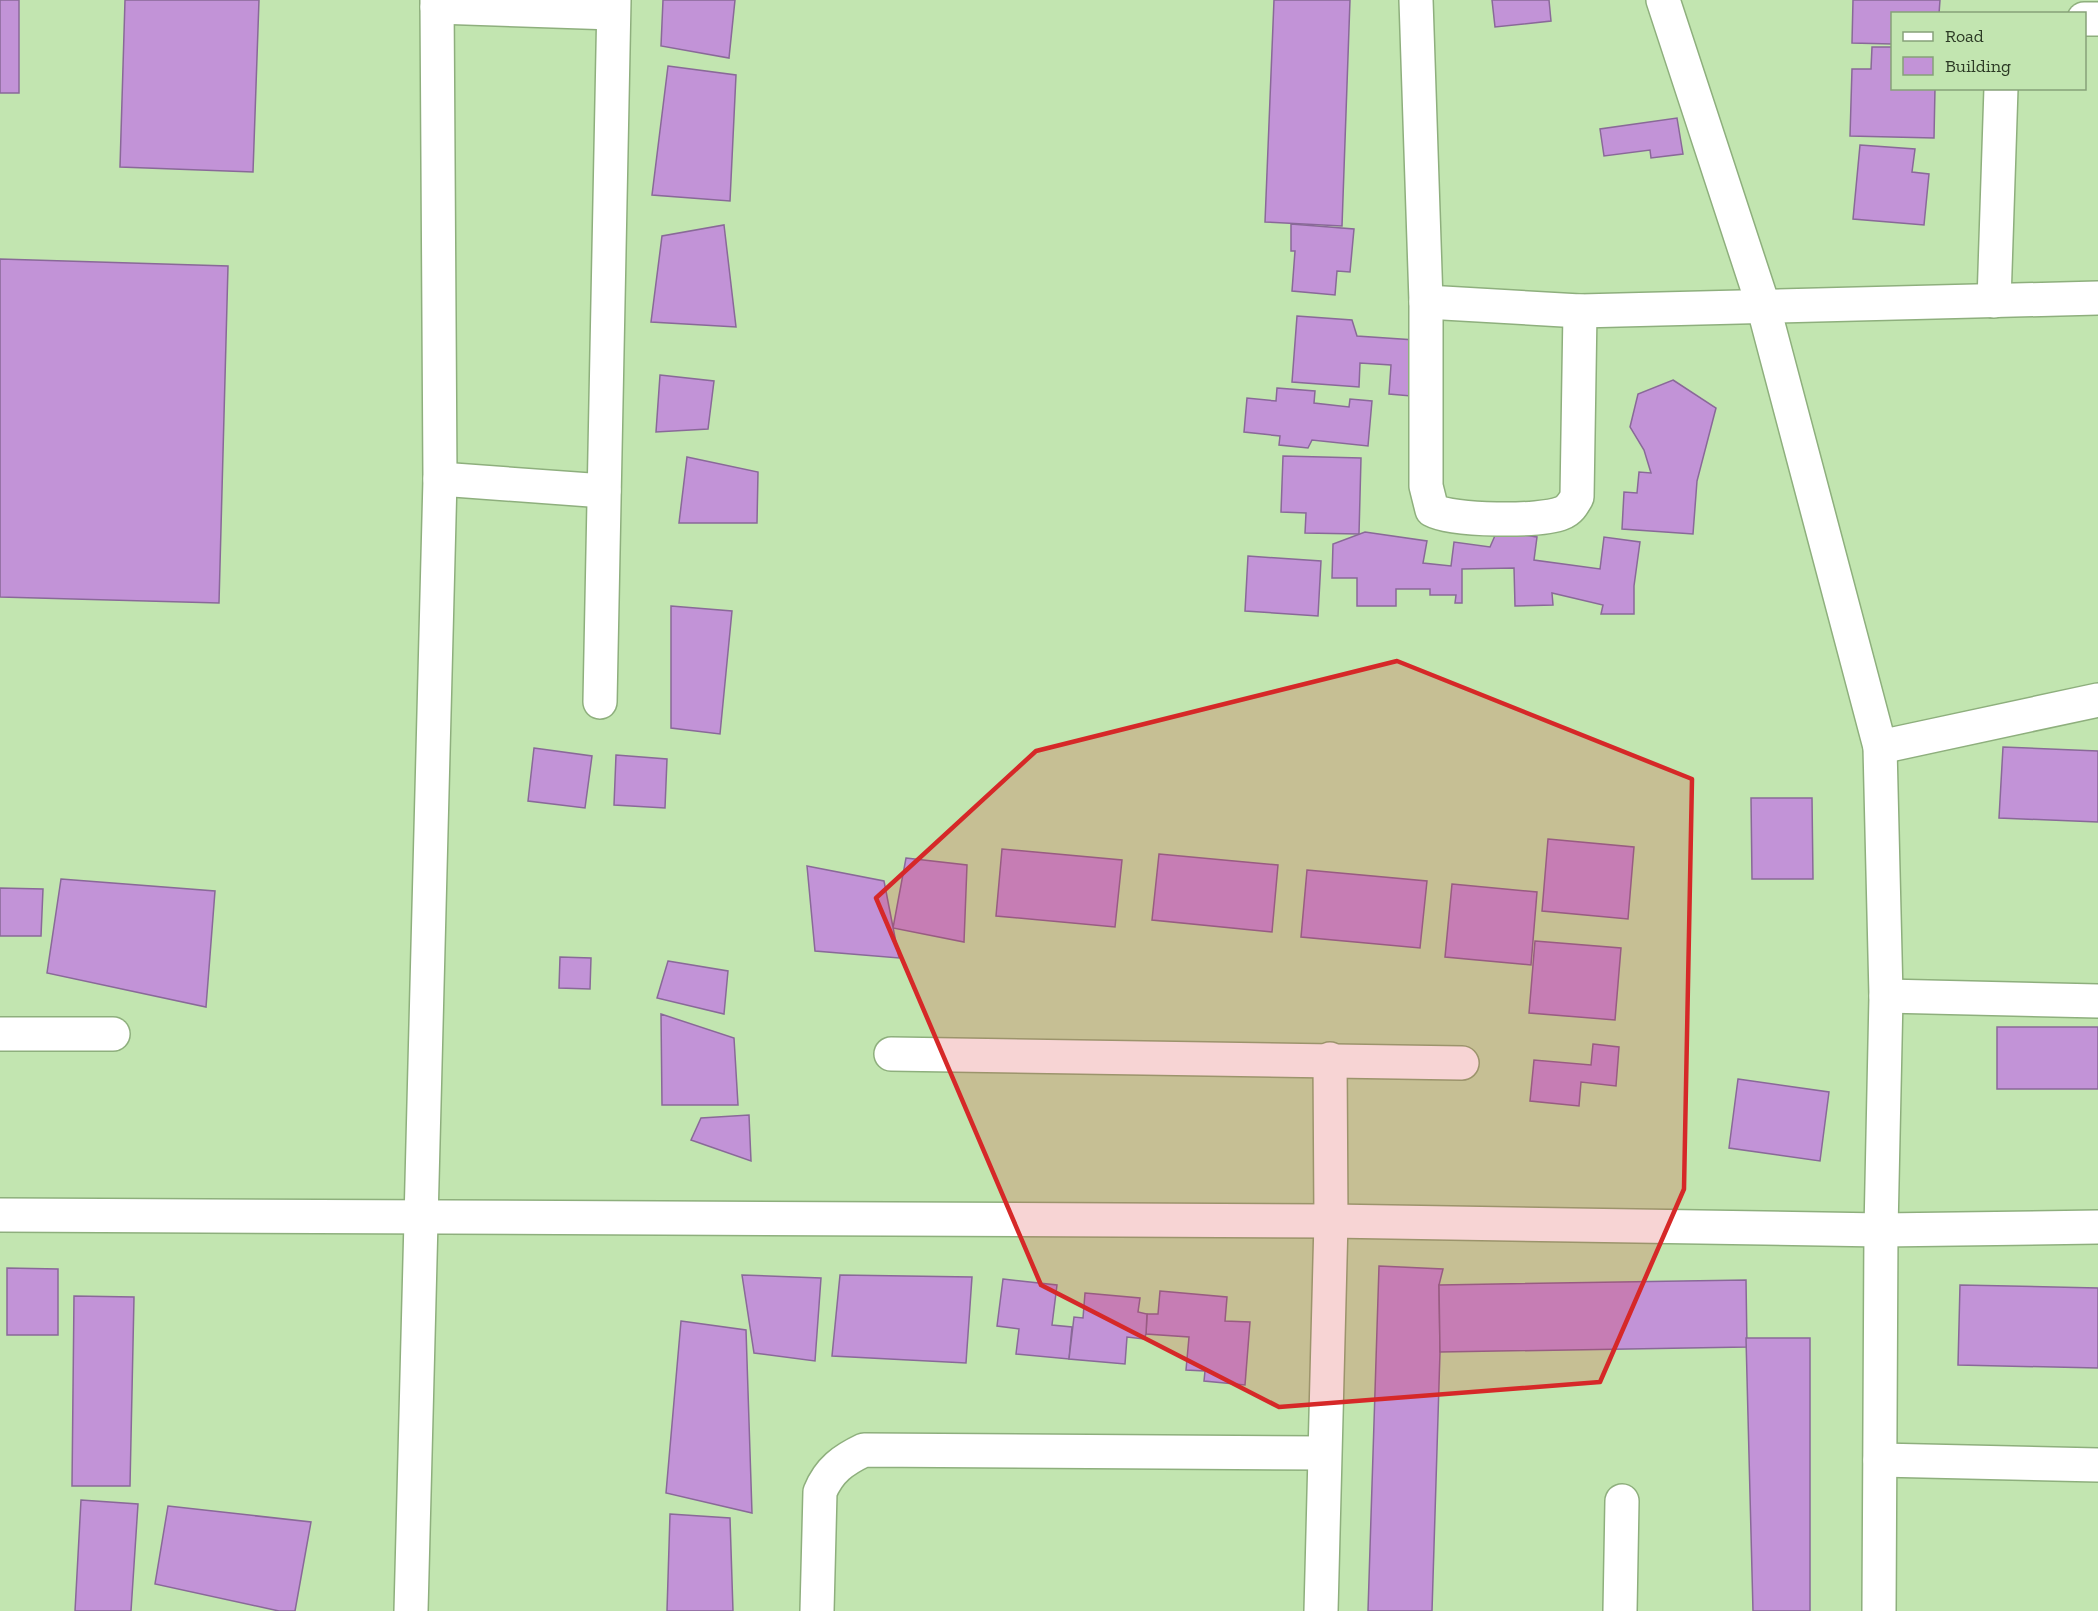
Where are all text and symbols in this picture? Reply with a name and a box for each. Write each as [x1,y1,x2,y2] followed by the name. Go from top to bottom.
[1891,12,2086,90] legend
[1945,25,1984,47] text: Road
[1945,55,2011,77] text: Building

